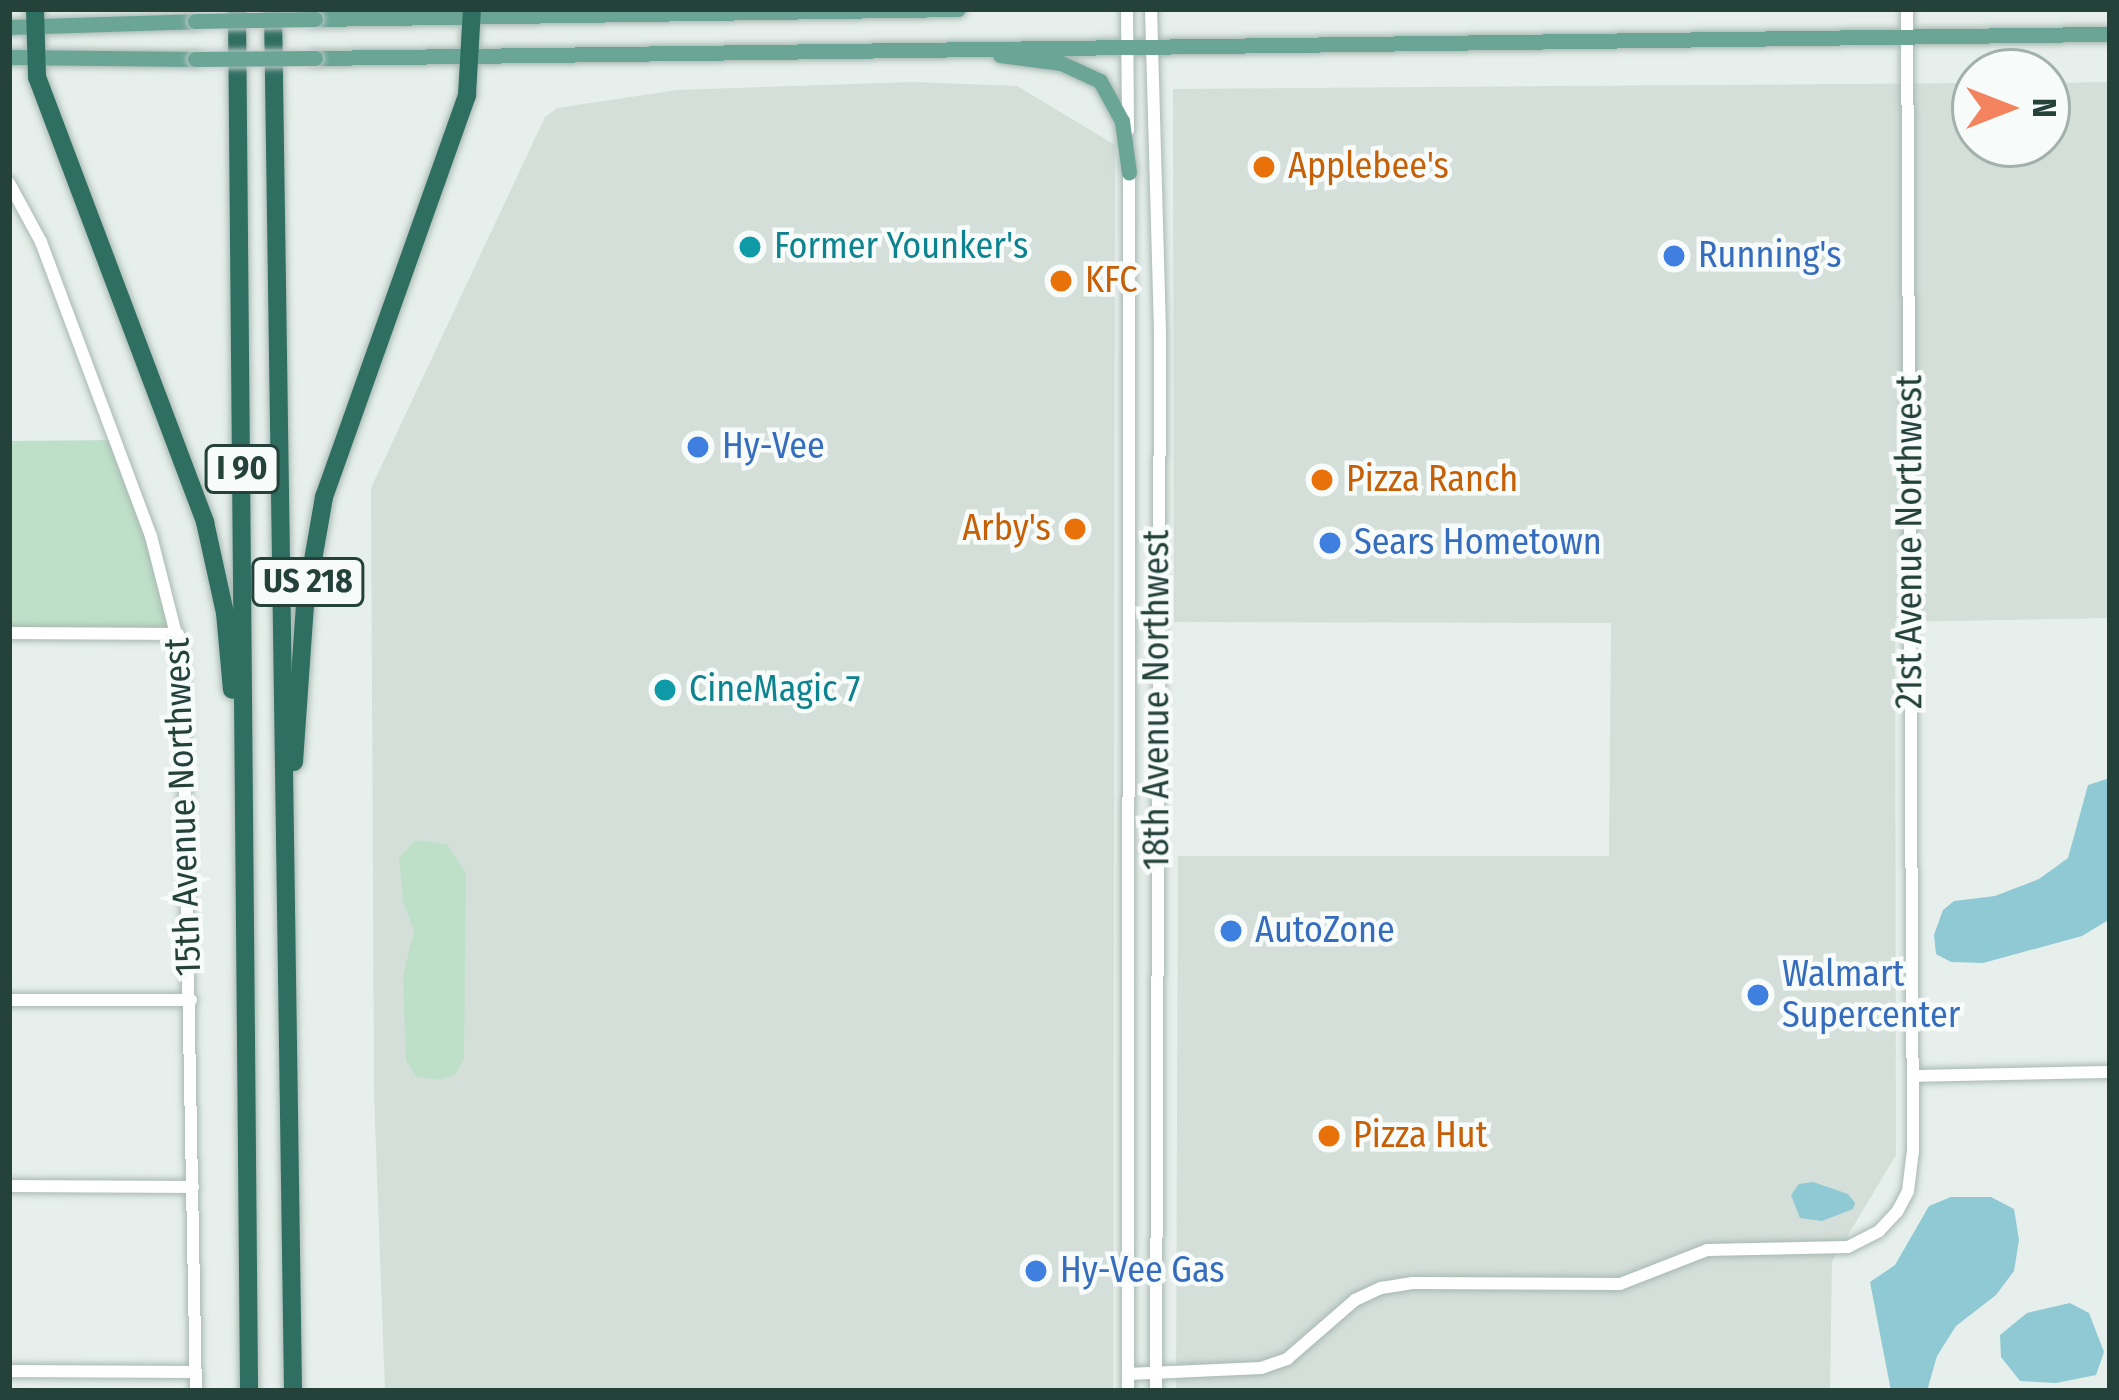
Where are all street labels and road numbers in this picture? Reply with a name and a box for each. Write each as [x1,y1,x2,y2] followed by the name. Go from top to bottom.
[1888,375,1932,709] street label: 21st Avenue Northwest
[203,442,281,496] road number: I 90
[1135,530,1179,870] street label: 18th Avenue Northwest
[251,555,365,609] road number: US 218
[156,637,210,977] street label: 15th Avenue Northwest

